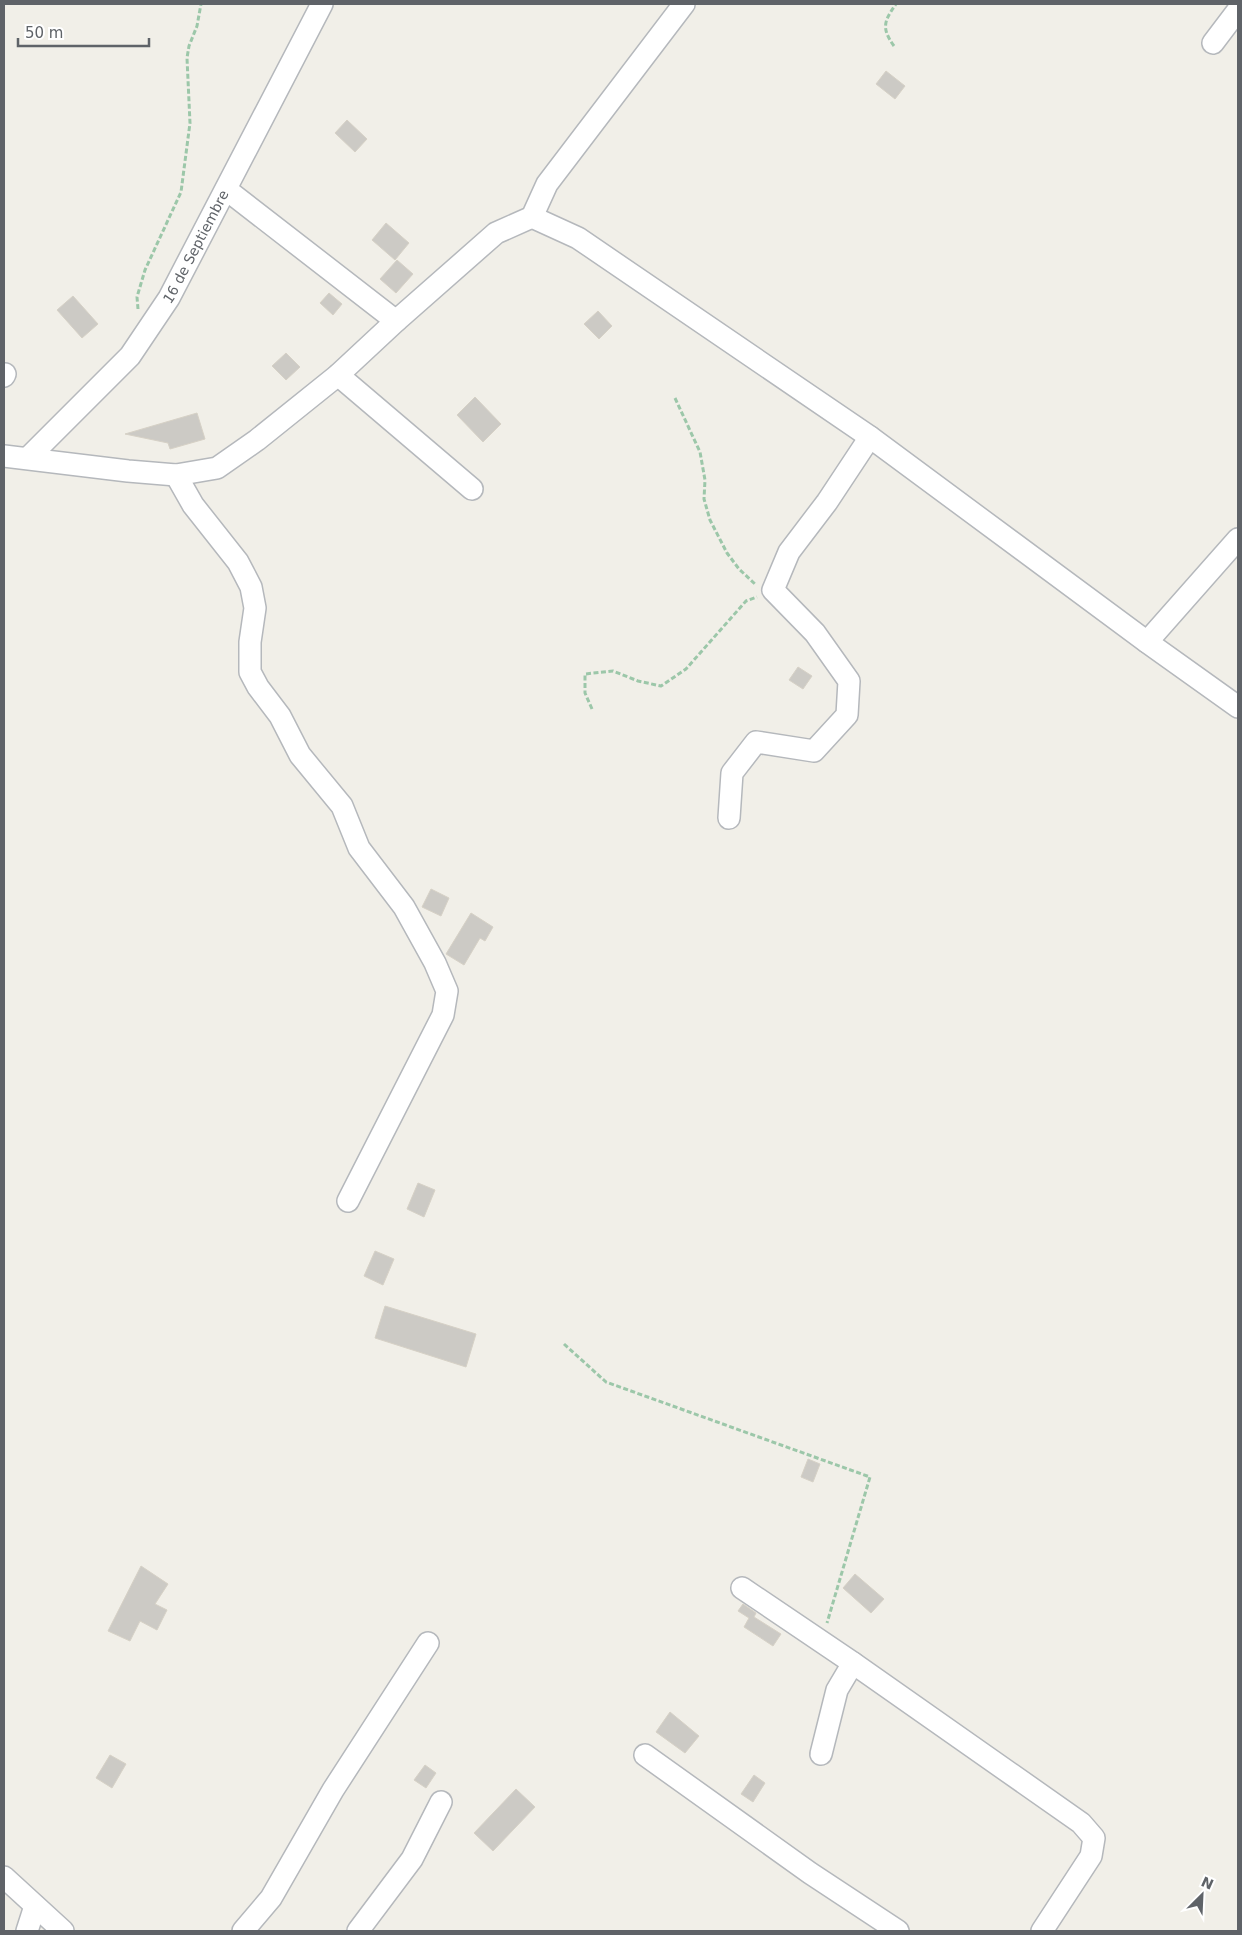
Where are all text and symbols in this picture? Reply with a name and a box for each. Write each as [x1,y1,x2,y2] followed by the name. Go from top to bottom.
[18,15,149,47] scale bar
[25,24,63,42] text: 50 m
[160,187,232,306] street label: 16 de Septiembre
[1177,1870,1227,1920] north arrow
[1199,1873,1216,1893] text: N

